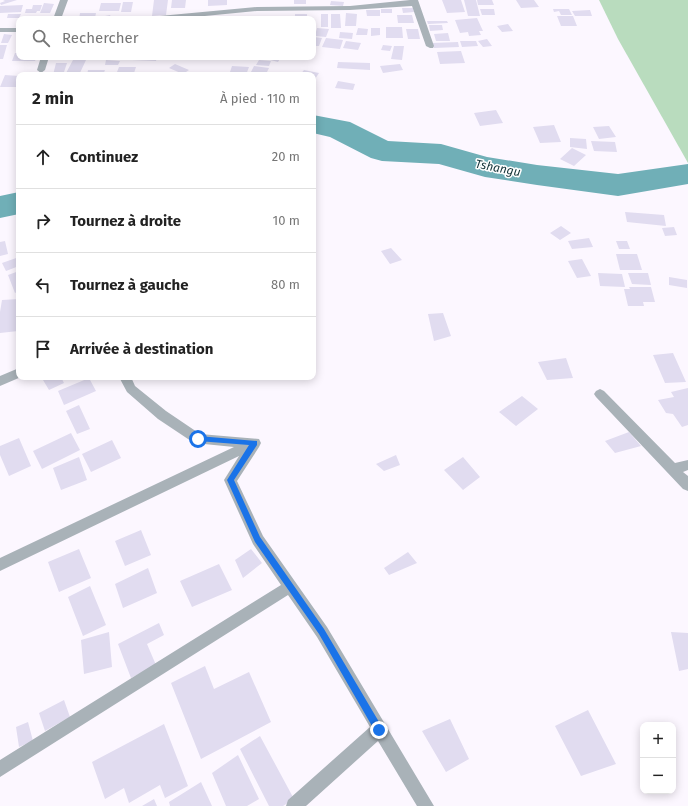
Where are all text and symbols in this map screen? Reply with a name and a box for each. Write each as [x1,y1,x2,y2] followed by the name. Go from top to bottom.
[16,16,316,60] search box
[30,27,52,49] icon: search
[62,29,138,47] text: Rechercher
[32,88,74,109] text: 2 min
[220,91,300,106] text: À pied · 110 m
[32,146,54,168] icon: ahead
[70,148,138,166] text: Continuez
[272,149,300,164] text: 20 m
[474,157,522,179] water label: Tshangu
[32,210,54,232] icon: right
[70,212,181,230] text: Tournez à droite
[273,213,300,228] text: 10 m
[32,274,54,296] icon: left
[70,276,189,294] text: Tournez à gauche
[271,277,300,292] text: 80 m
[32,338,54,360] icon: arrive
[70,340,213,358] text: Arrivée à destination
[189,430,207,448] route start
[370,721,388,739] route end
[640,722,676,794] map controls
[640,722,676,758] button: +
[640,758,676,794] button: −

